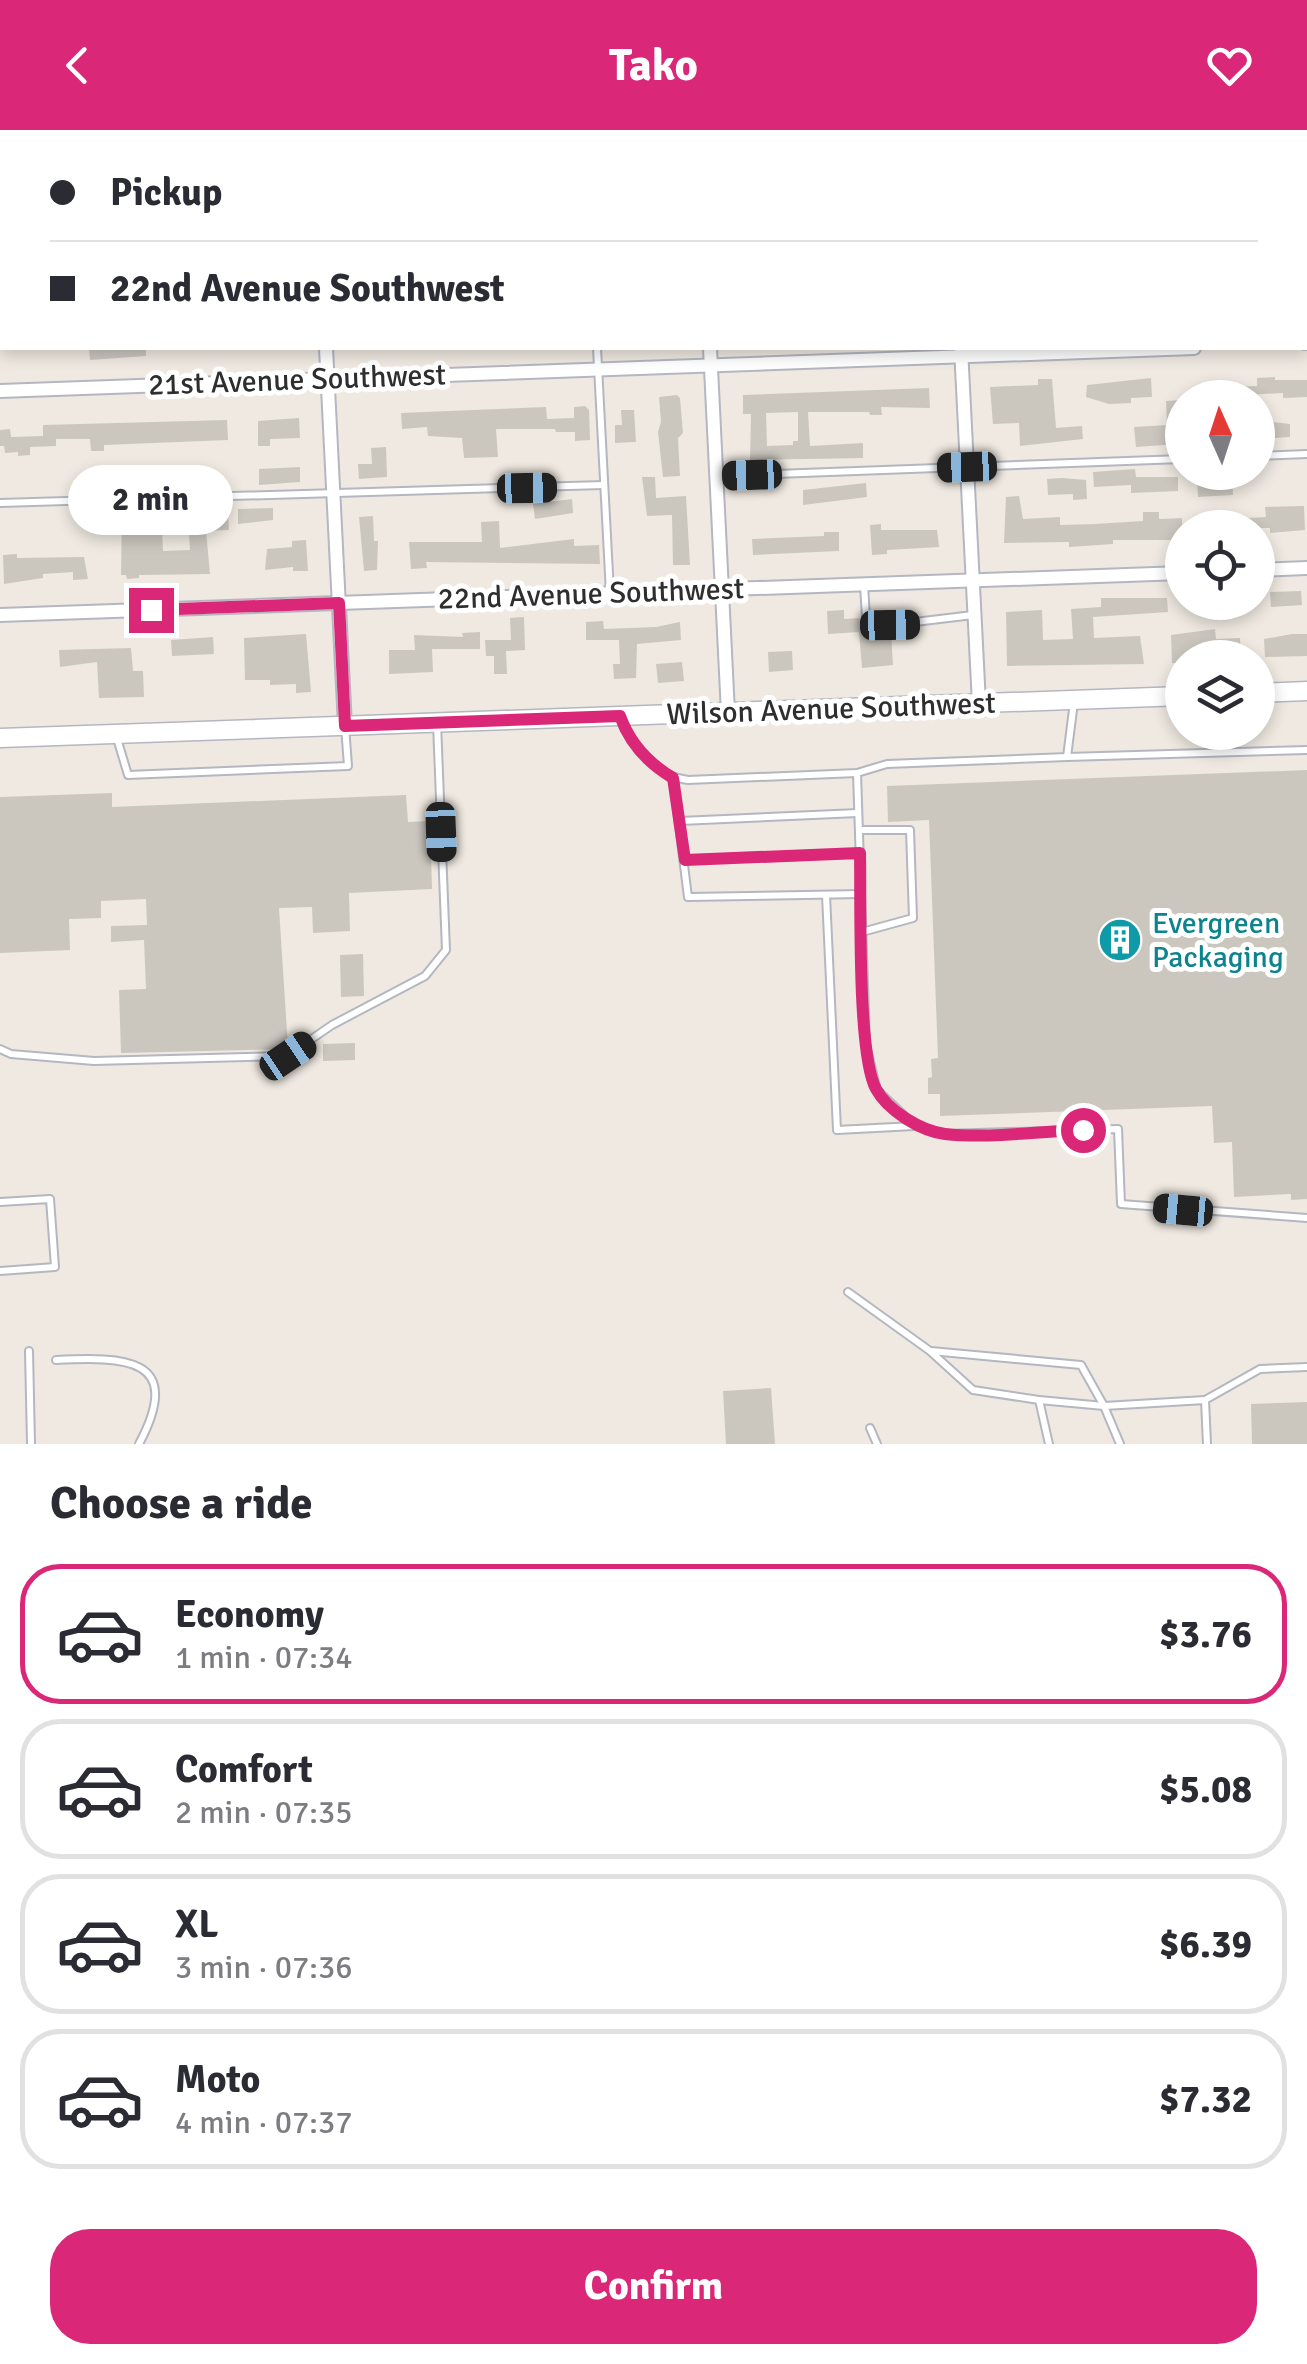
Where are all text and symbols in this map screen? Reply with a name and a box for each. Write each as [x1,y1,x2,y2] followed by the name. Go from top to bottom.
[50,38,105,93] icon: back
[609,38,698,93] text: Tako
[1202,38,1257,93] icon: heart
[110,169,222,216] text: Pickup
[110,265,505,312] text: 22nd Avenue Southwest
[147,356,447,404] street label: 21st Avenue Southwest
[1165,380,1275,490] north arrow
[1165,380,1275,750] map controls
[936,451,998,483] car
[721,459,783,491] car
[68,465,234,535] callout: 2 min
[497,472,557,504] car
[112,480,189,519] text: 2 min
[1165,510,1275,620] button: locate
[437,570,745,618] street label: 22nd Avenue Southwest
[129,588,174,633] route end
[860,609,920,641] car
[1165,640,1275,750] button: layers
[666,685,996,733] street label: Wilson Avenue Southwest
[425,801,457,863] car
[1152,905,1284,976] place label: Evergreen Packaging
[1097,917,1143,963] building icon: Evergreen Packaging
[255,1027,321,1085] car
[1061,1108,1106,1153] route start
[1152,1192,1214,1228] car
[50,1476,313,1531] text: Choose a ride
[55,1589,145,1679] icon: car
[175,1591,324,1638] text: Economy
[1159,1611,1252,1658] text: $3.76
[175,1638,353,1677] text: 1 min · 07:34
[55,1744,145,1834] icon: car
[175,1746,313,1793] text: Comfort
[1159,1766,1252,1813] text: $5.08
[175,1793,353,1832] text: 2 min · 07:35
[55,1899,145,1989] icon: car
[175,1901,218,1948] text: XL
[1159,1921,1252,1968] text: $6.39
[175,1948,353,1987] text: 3 min · 07:36
[55,2054,145,2144] icon: car
[175,2056,260,2103] text: Moto
[1159,2076,1252,2123] text: $7.32
[175,2103,353,2142] text: 4 min · 07:37
[50,2229,1257,2344] button: Confirm

